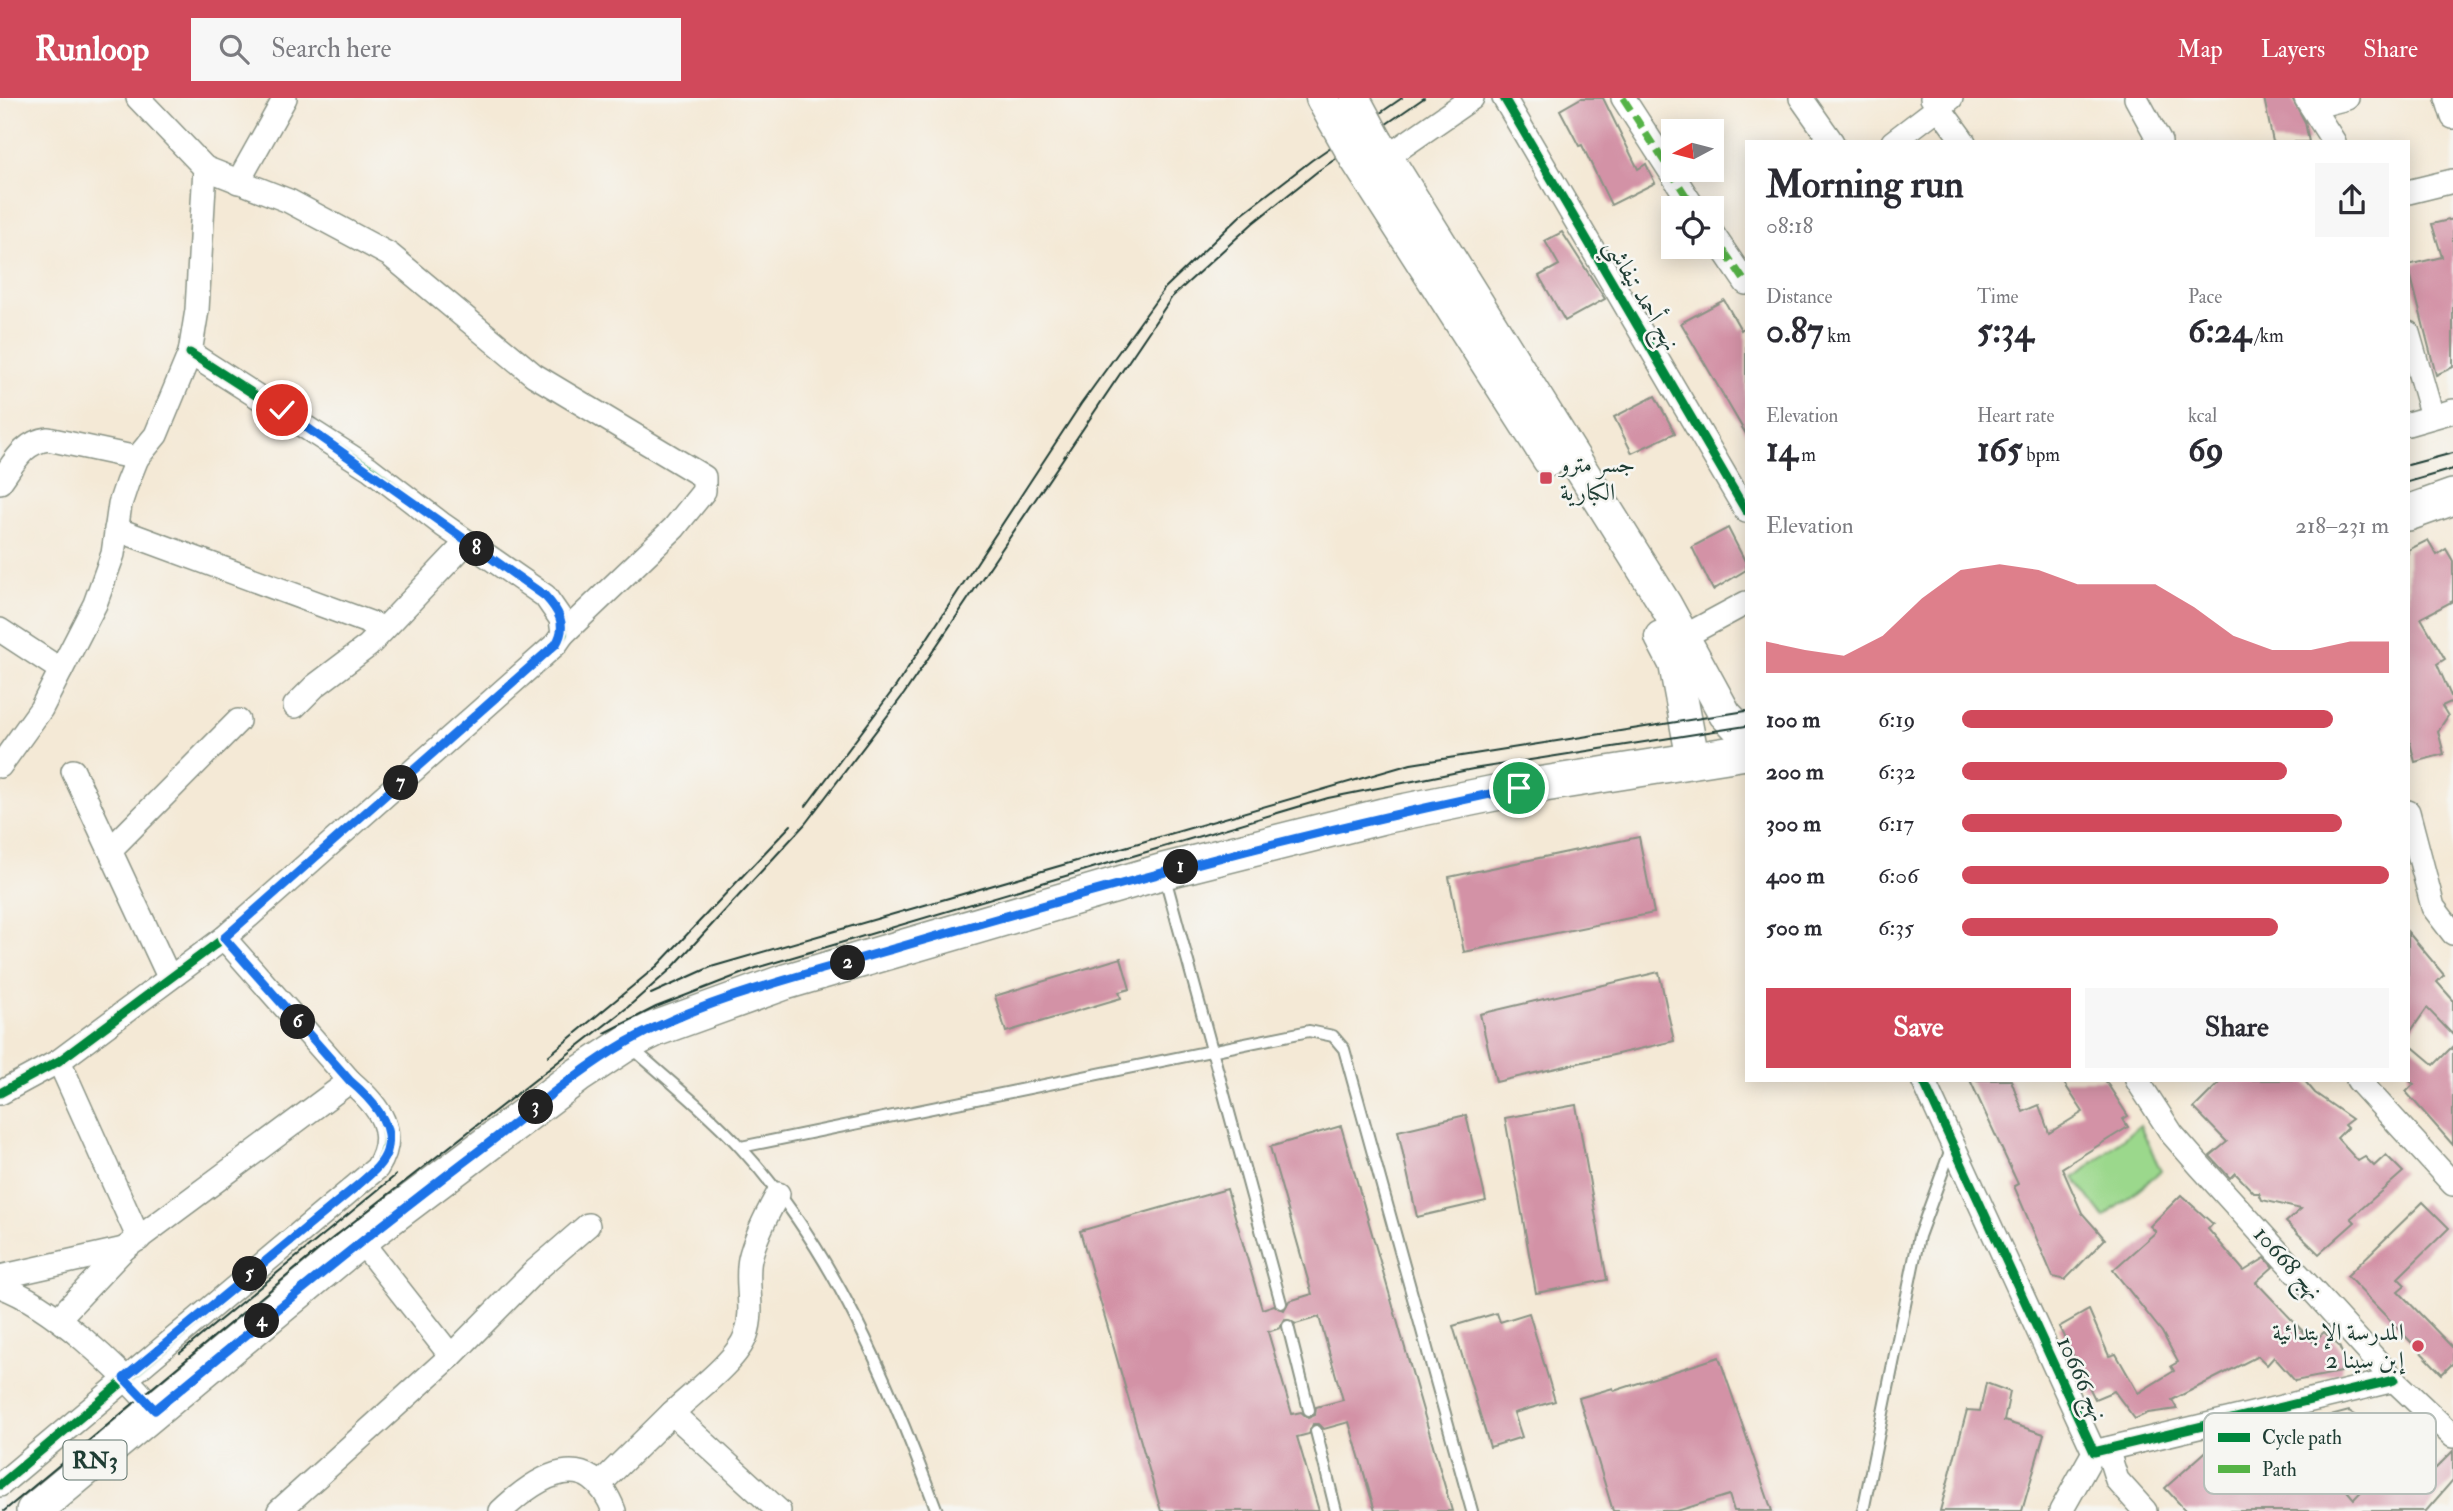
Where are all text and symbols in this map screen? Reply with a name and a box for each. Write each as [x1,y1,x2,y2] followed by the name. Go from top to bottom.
[191,18,681,81] search box
[35,29,149,70] text: Runloop
[215,30,253,68] icon: search
[271,33,391,65] text: Search here
[2178,34,2223,65] text: Map
[2261,34,2325,65] text: Layers
[2363,34,2418,65] text: Share
[1661,119,1724,182] north arrow
[1661,119,1724,259] map controls
[1766,161,1964,209] text: Morning run
[2315,163,2389,237] button: share
[1661,196,1724,259] button: locate
[1766,211,1813,240] text: 08:18
[1592,232,1688,360] street label: نهج أحمد تيفاشي
[1766,285,1832,309] text: Distance
[1977,285,2019,309] text: Time
[2188,285,2222,309] text: Pace
[1766,309,1823,353] text: 0.87
[1977,309,2033,353] text: 5:34
[2188,309,2251,353] text: 6:24
[1823,324,1851,348] text: km
[2251,324,2284,348] text: /km
[252,380,312,440] pin
[263,391,301,429] icon: check
[1766,404,1838,428] text: Elevation
[1977,404,2054,428] text: Heart rate
[2188,404,2217,428] text: kcal
[1766,428,1797,472] text: 14
[1977,428,2022,472] text: 165
[2188,428,2224,472] text: 69
[1797,443,1816,467] text: m
[2022,443,2060,467] text: bpm
[1557,449,1635,508] place label: جسر مترو الكبارية
[1538,470,1554,486] marker: جسر مترو الكبارية
[1766,511,1854,540] text: Elevation
[2295,511,2389,540] text: 218–231 m
[460,532,494,566] pin: 8
[472,536,481,560] text: 8
[1766,705,1820,734] text: 100 m
[1878,705,1915,734] text: 6:19
[1766,757,1824,786] text: 200 m
[1878,757,1916,786] text: 6:32
[1489,758,1549,818] pin
[384,766,418,800] pin: 7
[1500,769,1538,807] icon: arrive
[396,770,405,794] text: 7
[1766,809,1821,838] text: 300 m
[1878,809,1914,838] text: 6:17
[1164,850,1198,884] pin: 1
[1177,854,1184,878] text: 1
[1766,861,1825,890] text: 400 m
[1878,861,1919,890] text: 6:06
[1766,913,1822,942] text: 500 m
[1878,913,1914,942] text: 6:35
[830,946,866,980] pin: 2
[843,950,852,974] text: 2
[1766,988,2071,1068] button: Save
[2085,988,2389,1068] button: Share
[280,1004,316,1040] pin: 6
[293,1009,302,1033] text: 6
[518,1090,554,1124] pin: 3
[532,1094,539,1118] text: 3
[2243,1219,2329,1310] street label: نهج 10668
[232,1256,268,1292] pin: 5
[245,1261,254,1285] text: 5
[244,1304,280,1338] pin: 4
[256,1308,267,1332] text: 4
[2272,1317,2406,1376] place label: المدرسة الإبتدائية إبن سينا 2
[2045,1332,2114,1429] street label: نهج 10666
[2410,1338,2426,1354] marker: المدرسة الإبتدائية إبن سينا 2
[2204,1413,2436,1494] legend
[2262,1426,2342,1451] text: Cycle path
[64,1441,126,1480] road number: RN3
[2262,1458,2297,1482] text: Path

